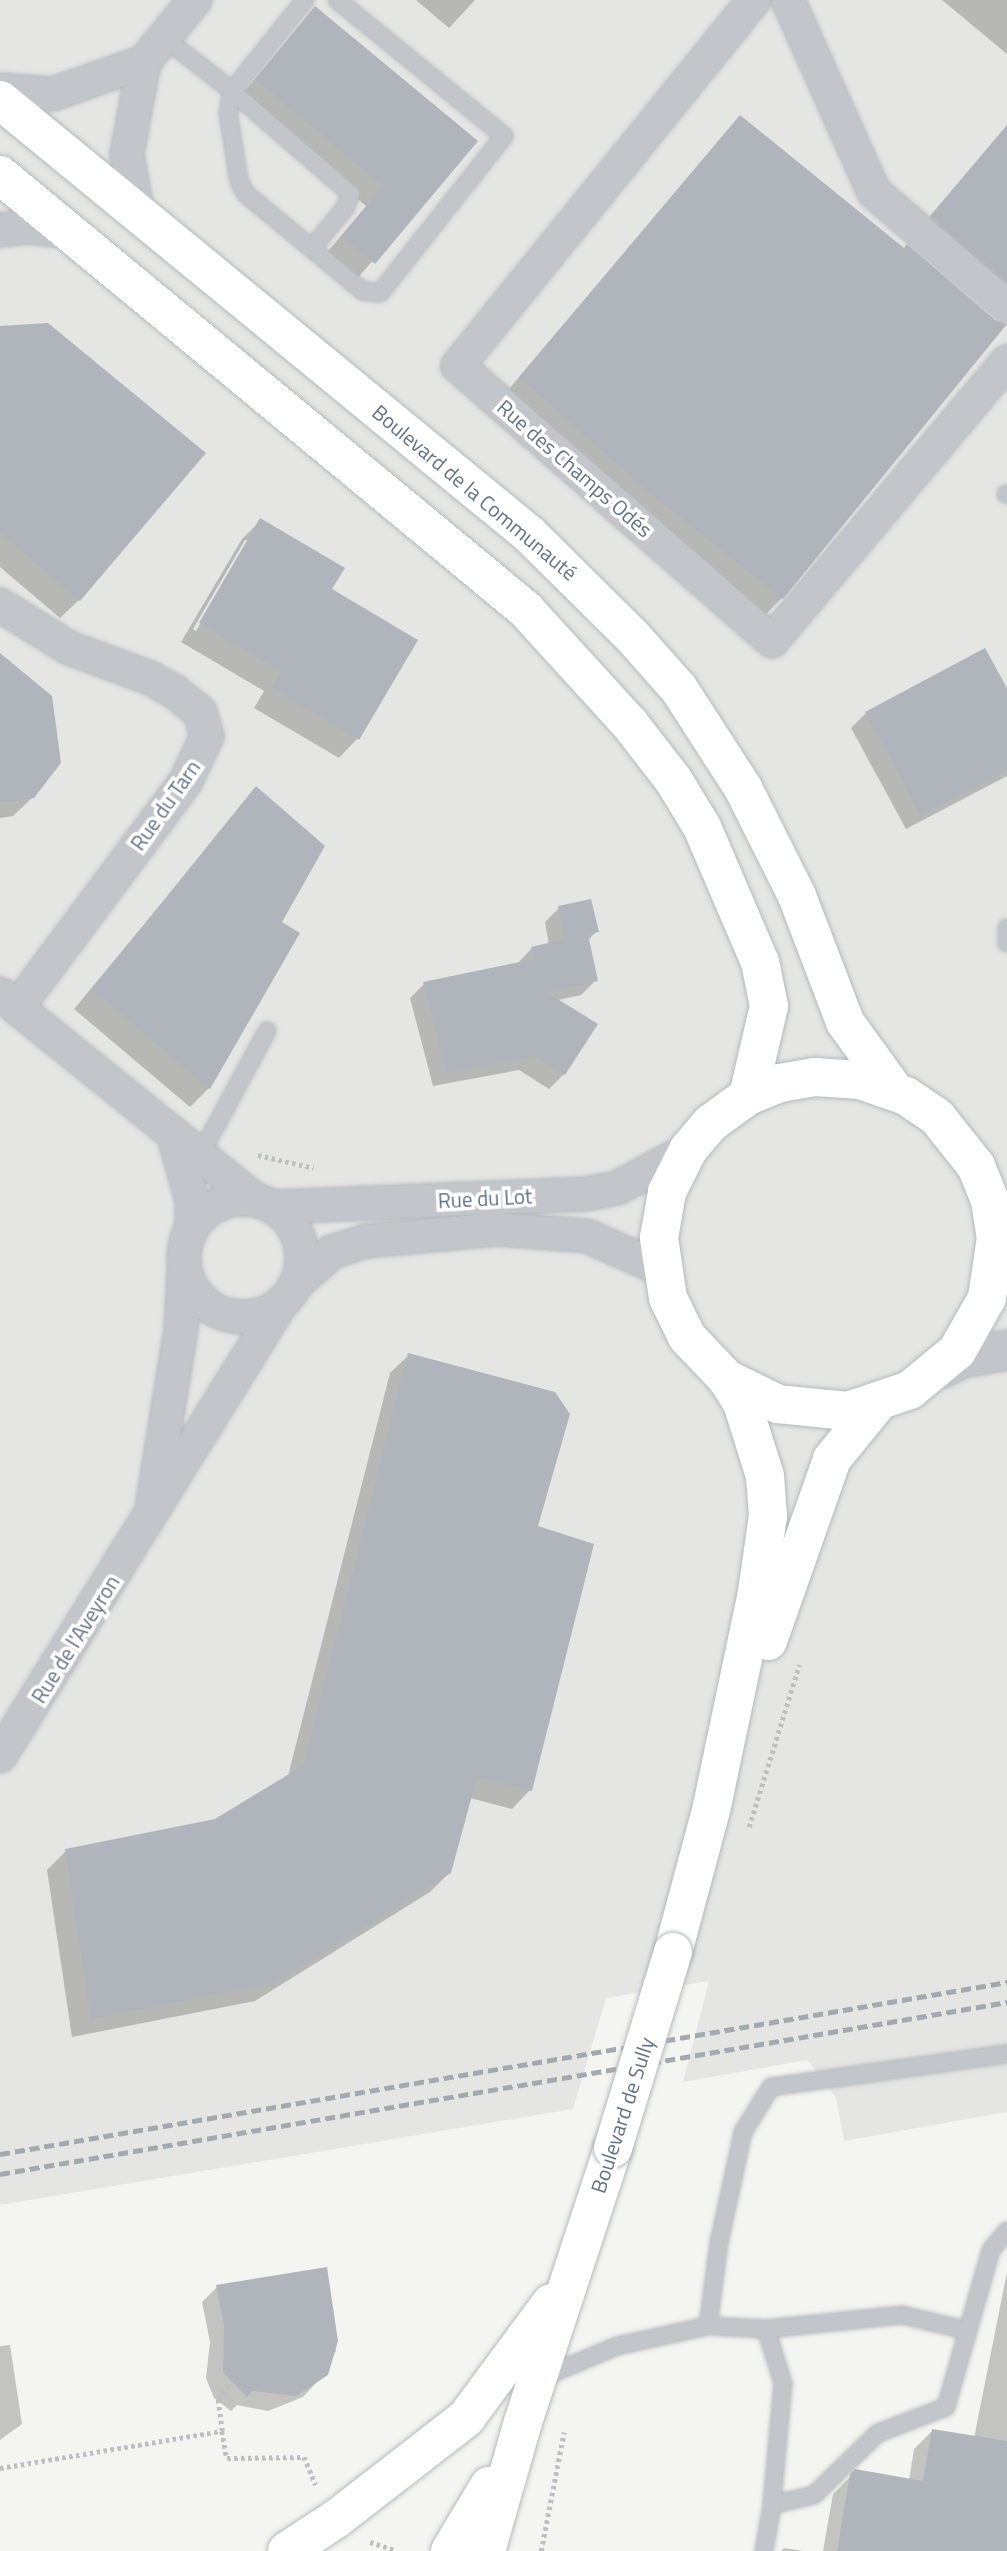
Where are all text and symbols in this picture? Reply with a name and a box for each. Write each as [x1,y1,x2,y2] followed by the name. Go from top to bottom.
[492,394,658,542] street label: Rue des Champs Odés
[368,399,582,585] street label: Boulevard de la Communauté
[125,755,205,855] street label: Rue du Tarn
[437,1183,533,1213] street label: Rue du Lot
[26,1570,124,1708] street label: Rue de l'Aveyron
[585,2034,659,2196] street label: Boulevard de Sully

